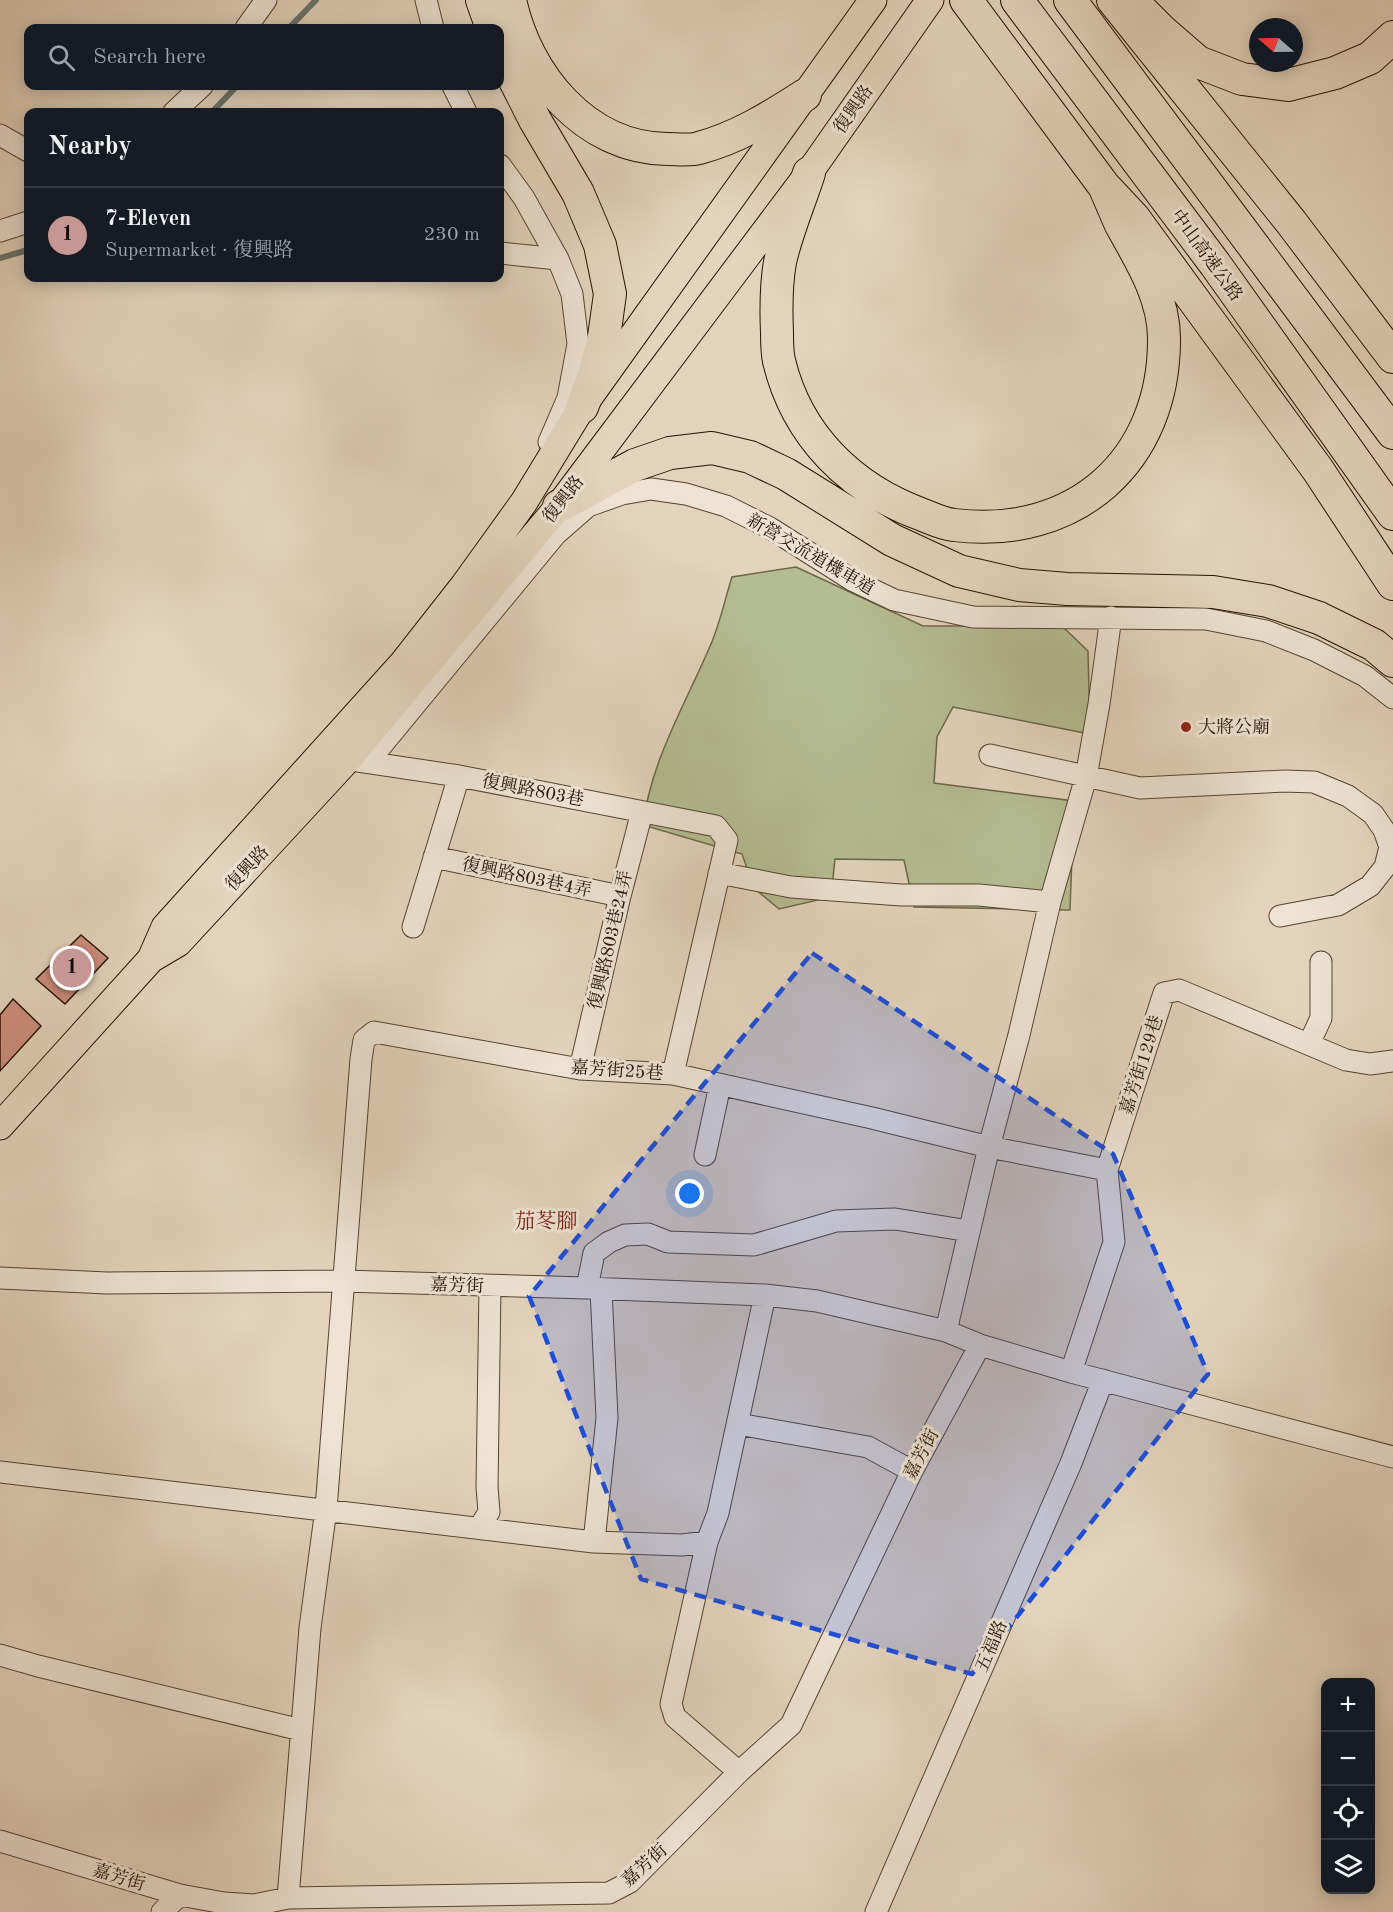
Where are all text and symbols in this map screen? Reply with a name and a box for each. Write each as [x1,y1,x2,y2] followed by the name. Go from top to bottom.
[1249,18,1303,72] north arrow
[24,24,504,90] search box
[45,41,78,74] icon: search
[93,46,206,68] text: Search here
[829,81,877,137] street label: 復興路
[48,134,132,160] text: Nearby
[1167,205,1247,305] street label: 中山高速公路
[105,208,191,230] text: 7-Eleven
[62,225,73,245] text: 1
[424,225,480,245] text: 230 m
[105,241,293,261] text: Supermarket · 復興路
[538,472,588,526] street label: 復興路
[744,509,878,599] street label: 新營交流道機車道
[1198,717,1270,737] place label: 大將公廟
[1179,720,1193,734] marker: 大將公廟
[480,770,586,810] street label: 復興路803巷
[221,841,273,895] street label: 復興路
[460,854,594,900] street label: 復興路803巷4弄
[584,868,636,1012] street label: 復興路803巷24弄
[52,946,92,990] pin: 1
[1116,1013,1166,1117] street label: 嘉芳街129巷
[570,1057,664,1083] street label: 嘉芳街25巷
[675,1179,704,1208] your location
[515,1210,578,1233] district label: 茄苳腳
[430,1274,484,1296] street label: 嘉芳街
[899,1425,943,1483] street label: 嘉芳街
[971,1617,1011,1675] street label: 五福路
[1321,1678,1375,1894] map controls
[1321,1678,1375,1732] button: +
[1321,1732,1375,1786] button: −
[1321,1786,1375,1840] button: locate
[617,1840,671,1890] street label: 嘉芳街
[1321,1840,1375,1894] button: layers
[90,1860,148,1894] street label: 嘉芳街

